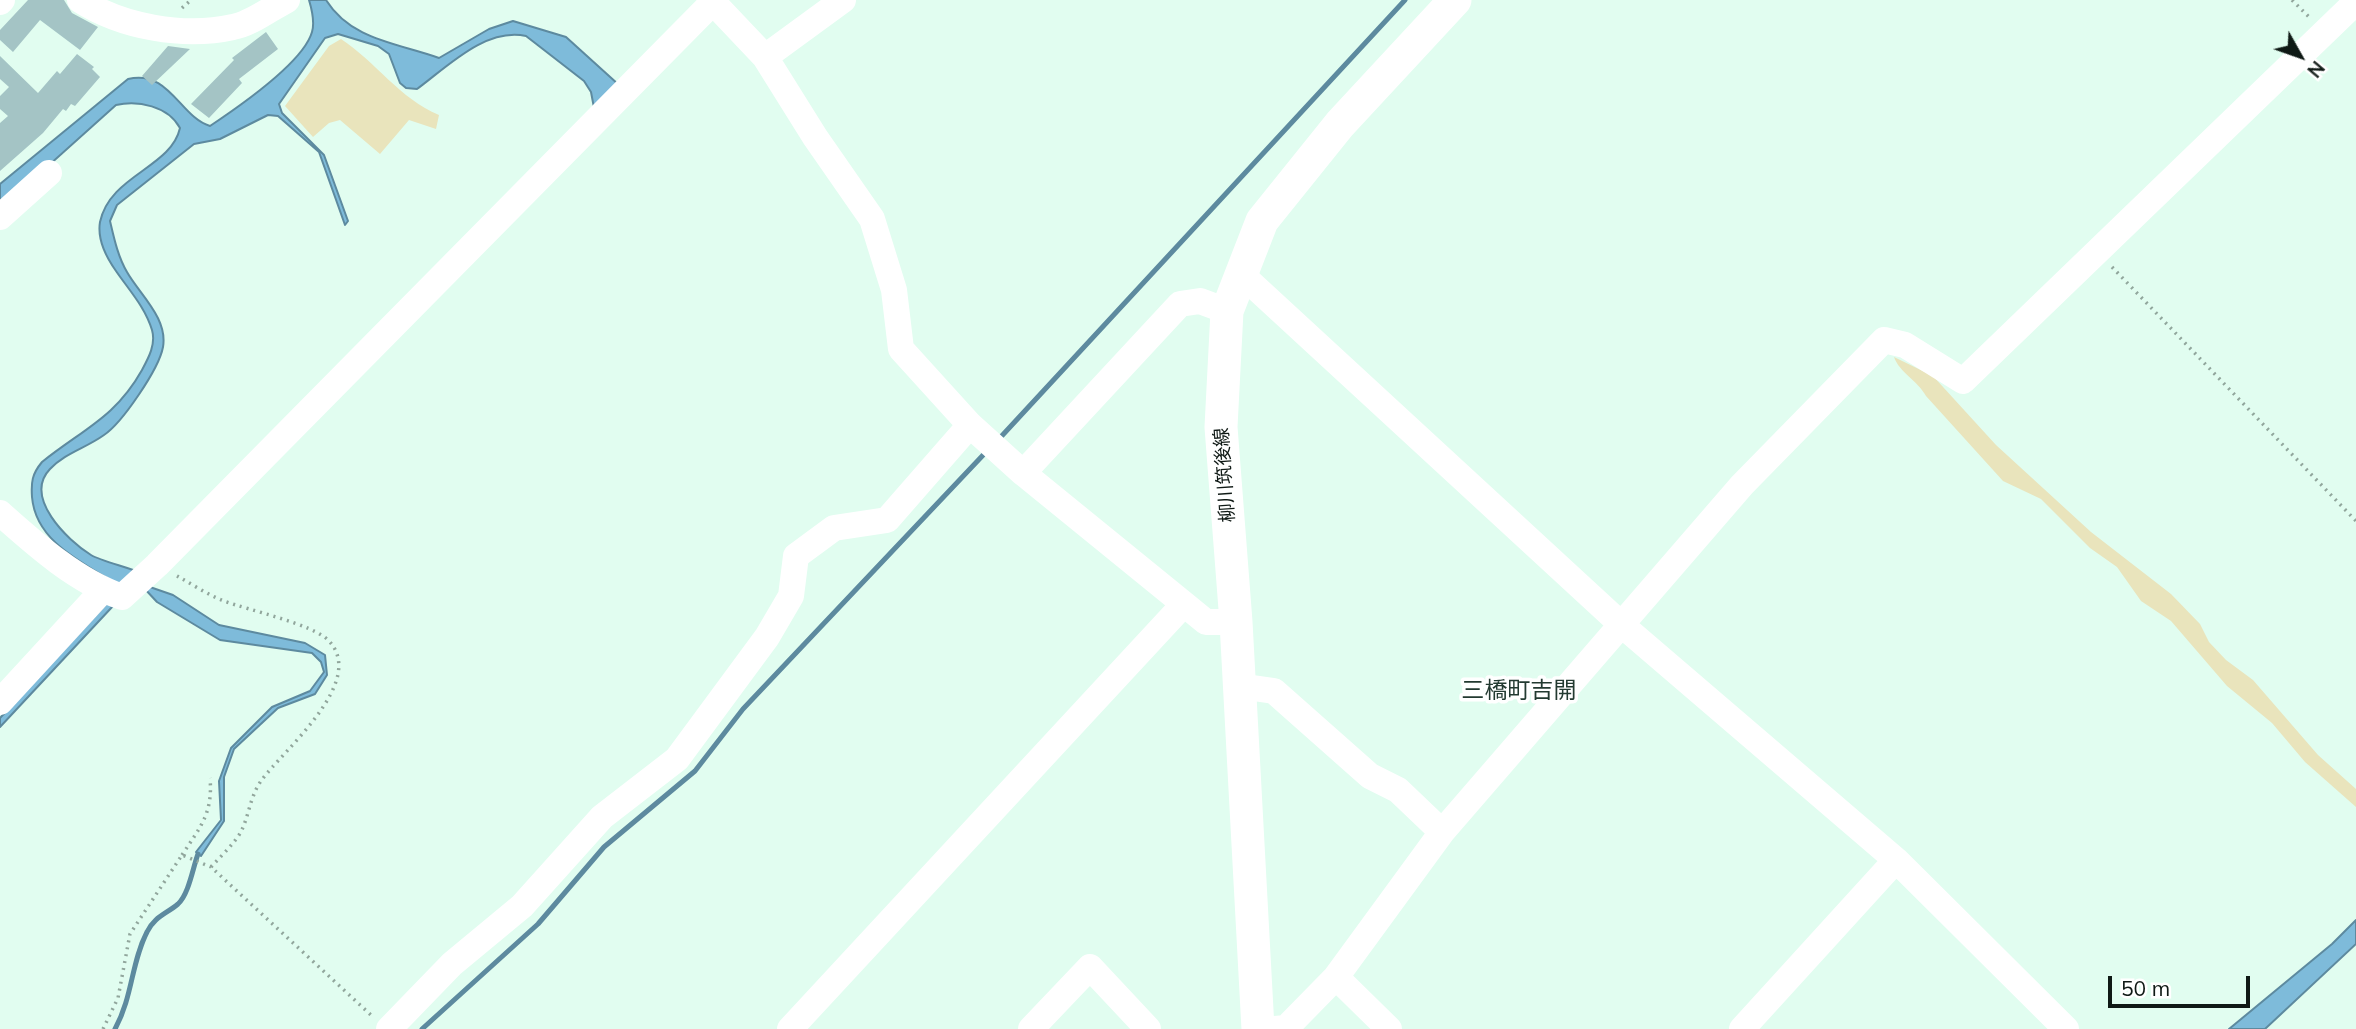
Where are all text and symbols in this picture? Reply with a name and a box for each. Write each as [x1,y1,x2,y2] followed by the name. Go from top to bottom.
[2265,21,2335,91] north arrow
[2302,56,2330,83] text: N
[1210,427,1240,523] street label: 柳川筑後線
[1462,677,1576,705] district label: 三橋町吉開
[2111,962,2253,1006] scale bar
[2121,975,2170,1001] text: 50 m

